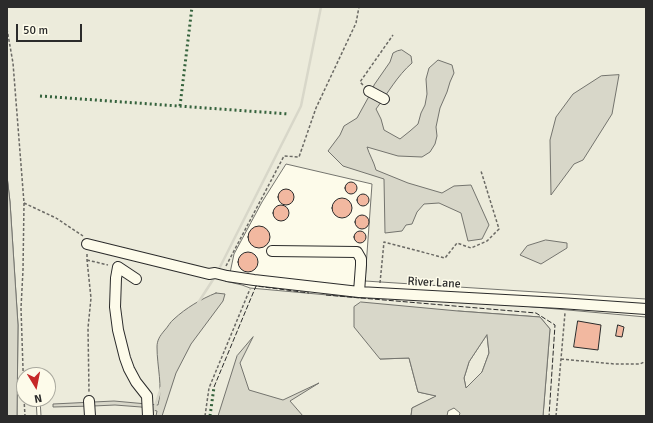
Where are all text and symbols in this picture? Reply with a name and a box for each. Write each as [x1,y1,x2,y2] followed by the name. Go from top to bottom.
[18,16,84,42] scale bar
[23,23,48,38] text: 50 m
[407,274,461,292] street label: River Lane
[16,367,56,407] north arrow
[33,391,43,405] text: N

